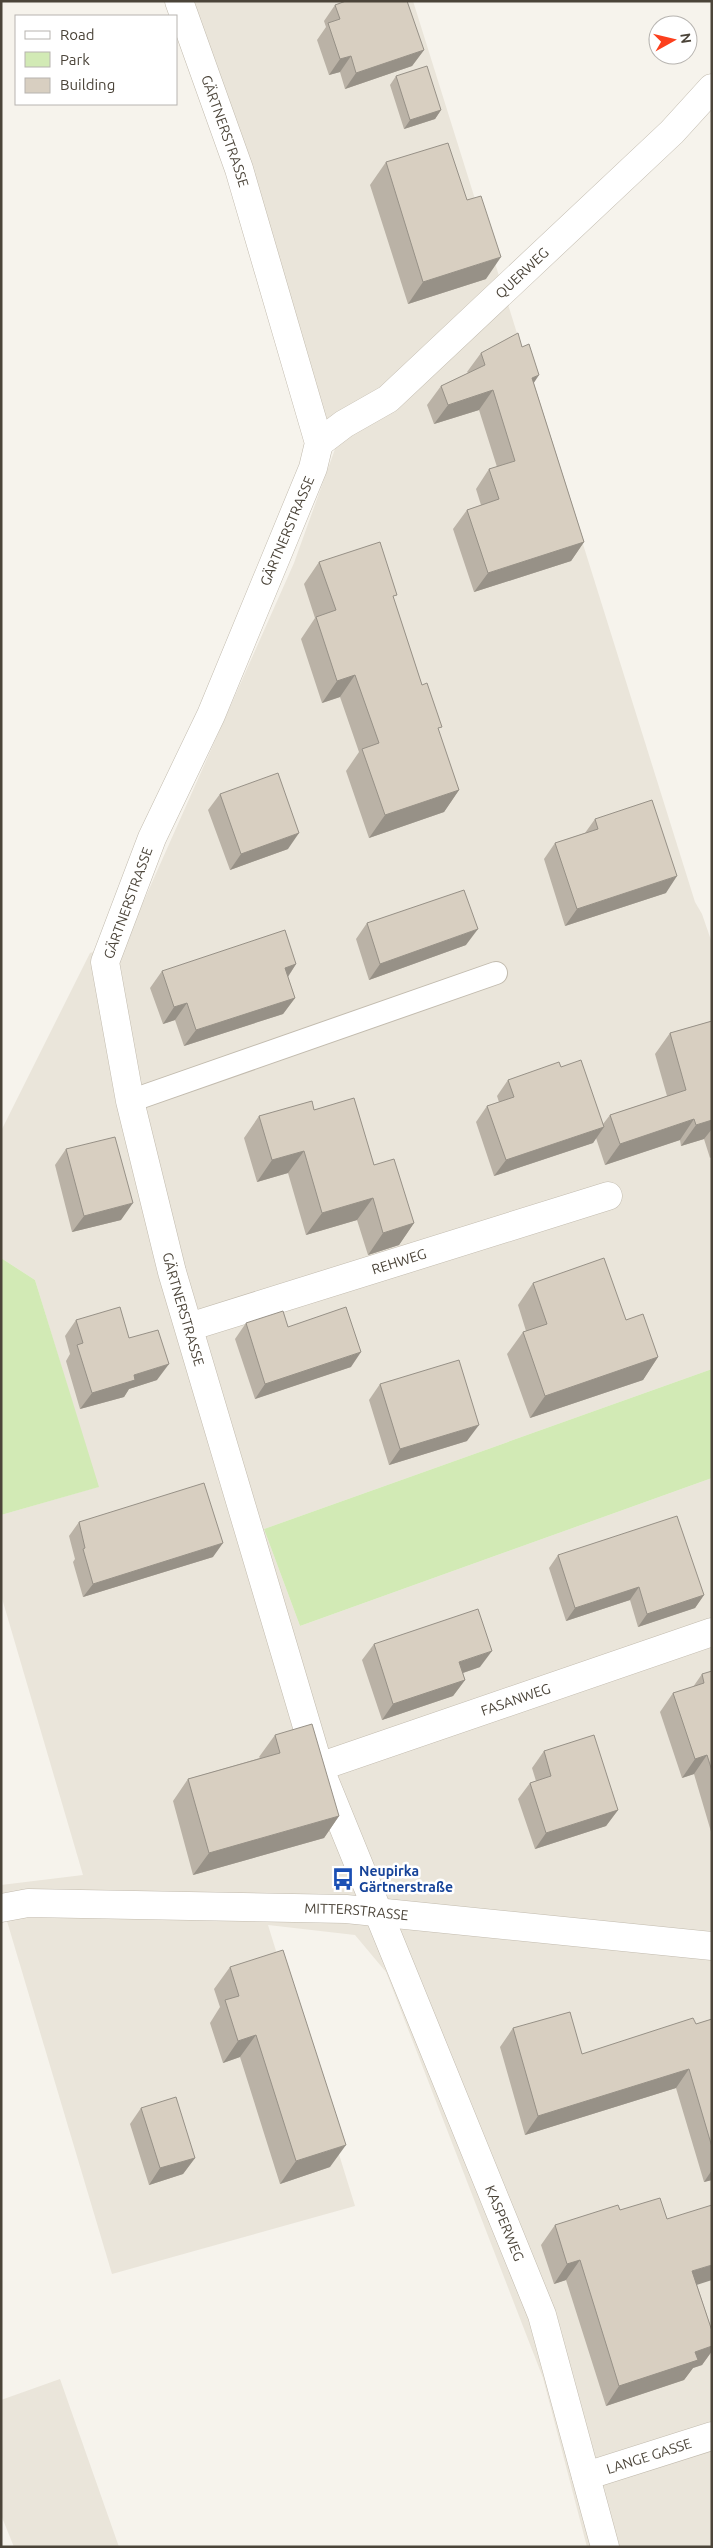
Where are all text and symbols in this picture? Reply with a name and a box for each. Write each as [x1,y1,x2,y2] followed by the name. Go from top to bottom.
[15,15,178,105] legend
[648,15,698,65] north arrow
[60,26,95,43] text: Road
[677,32,695,44] text: N
[60,51,90,68] text: Park
[198,73,252,189] street label: GÄRTNERSTRASSE
[60,76,115,93] text: Building
[492,244,552,302] street label: QUERWEG
[257,474,317,588] street label: GÄRTNERSTRASSE
[100,845,156,961] street label: GÄRTNERSTRASSE
[370,1245,428,1277] street label: REHWEG
[159,1251,208,1368] street label: GÄRTNERSTRASSE
[479,1680,553,1719] street label: FASANWEG
[359,1863,453,1895] place label: Neupirka Gärtnerstraße
[330,1866,356,1892] bus stop icon: Neupirka Gärtnerstraße
[304,1900,409,1923] street label: MITTERSTRASSE
[482,2183,527,2264] street label: KASPERWEG
[604,2435,693,2477] street label: LANGE GASSE

